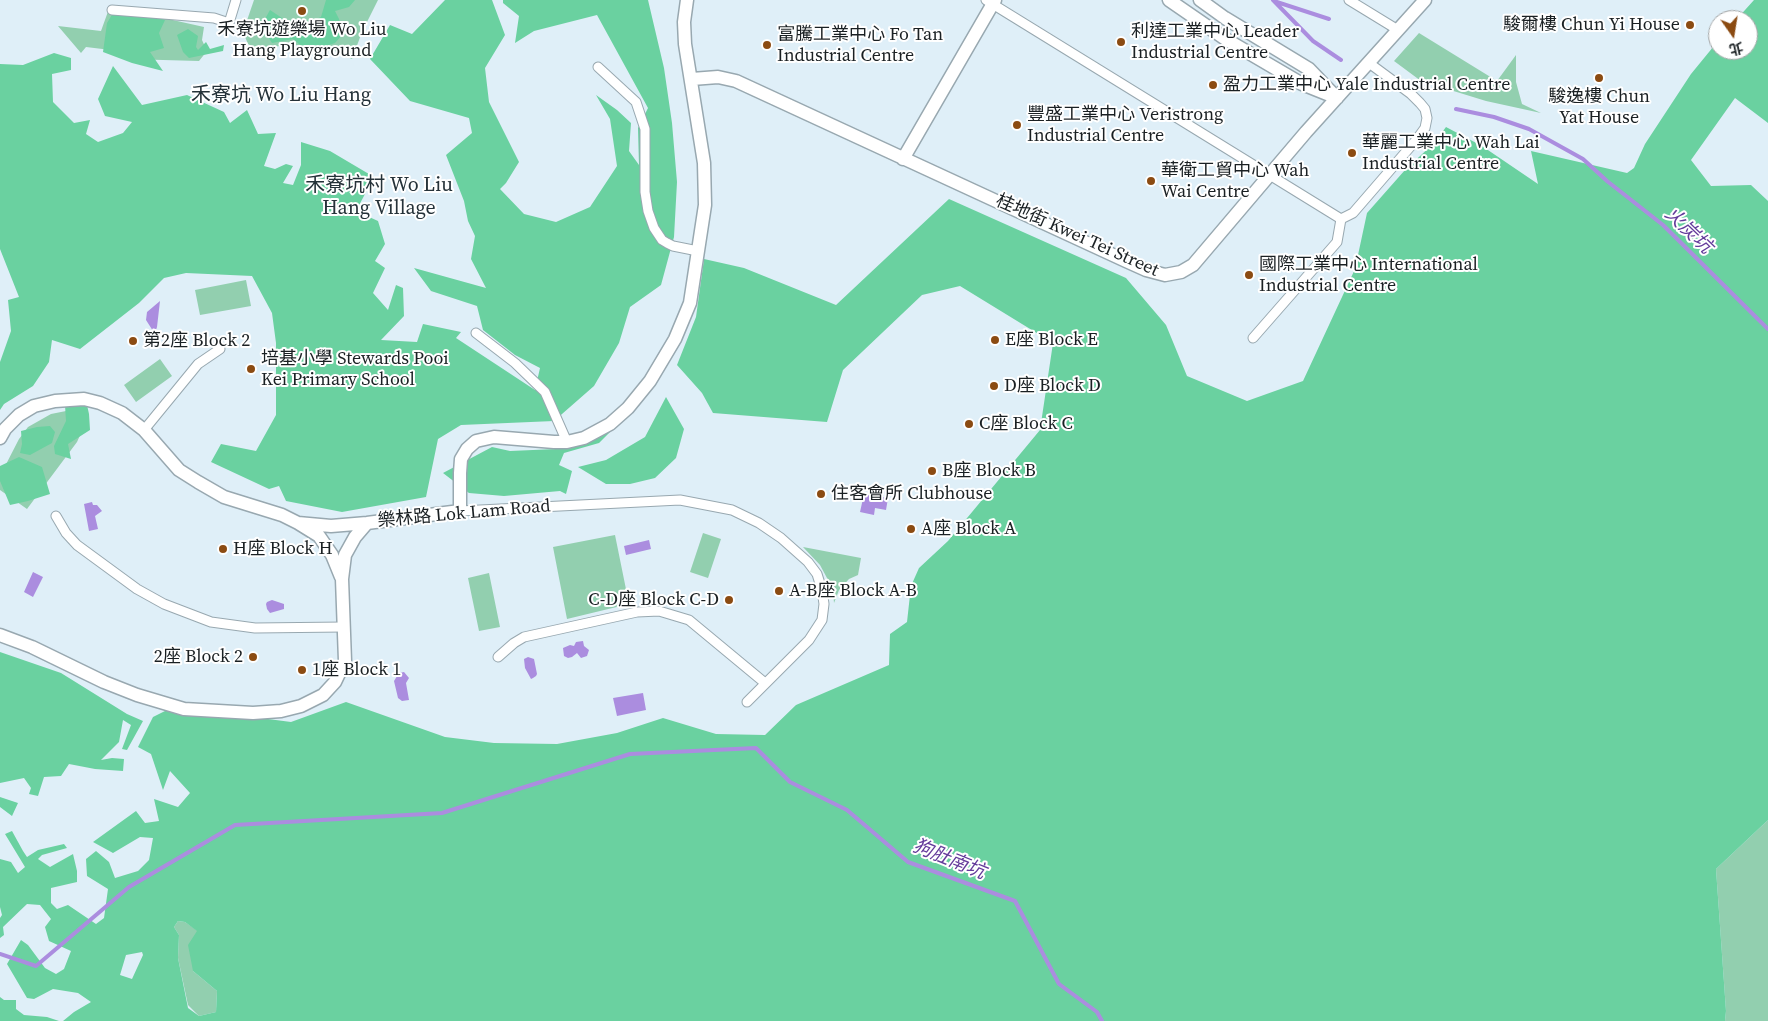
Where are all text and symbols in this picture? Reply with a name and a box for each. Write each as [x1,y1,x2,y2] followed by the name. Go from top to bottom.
[296,5,308,17] marker: 禾寮坑遊樂場 Wo Liu Hang Playground
[1708,10,1758,60] north arrow
[1503,14,1680,36] place label: 駿爾樓 Chun Yi House
[218,19,386,62] place label: 禾寮坑遊樂場 Wo Liu Hang Playground
[1684,19,1696,31] marker: 駿爾樓 Chun Yi House
[1131,21,1299,64] place label: 利達工業中心 Leader Industrial Centre
[777,24,943,66] place label: 富騰工業中心 Fo Tan Industrial Centre
[1115,36,1127,48] marker: 利達工業中心 Leader Industrial Centre
[1727,37,1745,60] text: 北
[761,39,773,51] marker: 富騰工業中心 Fo Tan Industrial Centre
[1593,72,1605,84] marker: 駿逸樓 Chun Yat House
[1223,74,1510,96] place label: 盈力工業中心 Yale Industrial Centre
[1207,79,1219,91] marker: 盈力工業中心 Yale Industrial Centre
[191,84,371,108] district label: 禾寮坑 Wo Liu Hang
[1548,86,1650,128] place label: 駿逸樓 Chun Yat House
[1027,104,1223,146] place label: 豐盛工業中心 Veristrong Industrial Centre
[1011,119,1023,131] marker: 豐盛工業中心 Veristrong Industrial Centre
[1362,132,1540,174] place label: 華麗工業中心 Wah Lai Industrial Centre
[1346,147,1358,159] marker: 華麗工業中心 Wah Lai Industrial Centre
[1161,160,1309,202] place label: 華衛工貿中心 Wah Wai Centre
[305,174,453,221] district label: 禾寮坑村 Wo Liu Hang Village
[1145,175,1157,187] marker: 華衛工貿中心 Wah Wai Centre
[992,190,1162,282] street label: 桂地街 Kwei Tei Street
[1660,203,1716,259] water label: 火炭坑
[1259,254,1478,296] place label: 國際工業中心 International Industrial Centre
[1243,269,1255,281] marker: 國際工業中心 International Industrial Centre
[1005,329,1098,351] place label: E座 Block E
[143,330,250,352] place label: 第2座 Block 2
[989,334,1001,346] marker: E座 Block E
[127,335,139,347] marker: 第2座 Block 2
[261,348,449,390] place label: 培基小學 Stewards Pooi Kei Primary School
[245,363,257,375] marker: 培基小學 Stewards Pooi Kei Primary School
[1004,375,1101,397] place label: D座 Block D
[988,380,1000,392] marker: D座 Block D
[979,413,1073,435] place label: C座 Block C
[963,418,975,430] marker: C座 Block C
[942,460,1036,482] place label: B座 Block B
[926,465,938,477] marker: B座 Block B
[831,483,992,505] place label: 住客會所 Clubhouse
[815,488,827,500] marker: 住客會所 Clubhouse
[377,496,551,532] street label: 樂林路 Lok Lam Road
[921,518,1016,540] place label: A座 Block A
[905,523,917,535] marker: A座 Block A
[233,538,333,560] place label: H座 Block H
[217,543,229,555] marker: H座 Block H
[789,580,917,602] place label: A-B座 Block A-B
[773,585,785,597] marker: A-B座 Block A-B
[588,589,719,611] place label: C-D座 Block C-D
[723,594,735,606] marker: C-D座 Block C-D
[154,646,243,668] place label: 2座 Block 2
[247,651,259,663] marker: 2座 Block 2
[312,659,401,681] place label: 1座 Block 1
[296,664,308,676] marker: 1座 Block 1
[909,835,989,885] water label: 狗肚南坑

